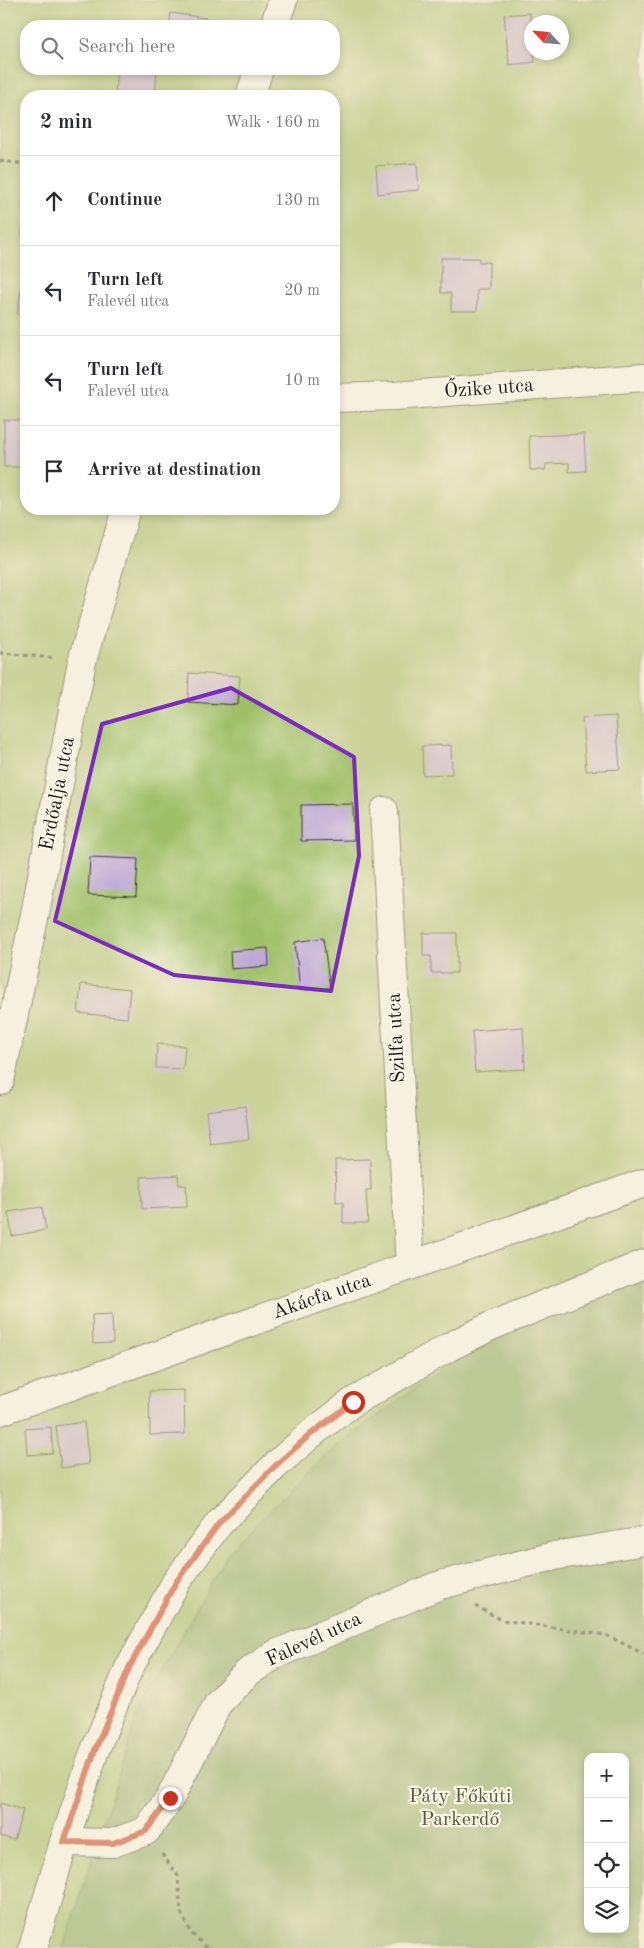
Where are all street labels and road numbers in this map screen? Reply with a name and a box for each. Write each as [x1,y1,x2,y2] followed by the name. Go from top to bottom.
[443,372,535,402] street label: Őzike utca
[37,735,79,853] street label: Erdőalja utca
[385,992,409,1084] street label: Szilfa utca
[270,1271,374,1323] street label: Akácfa utca
[263,1609,365,1671] street label: Falevél utca

